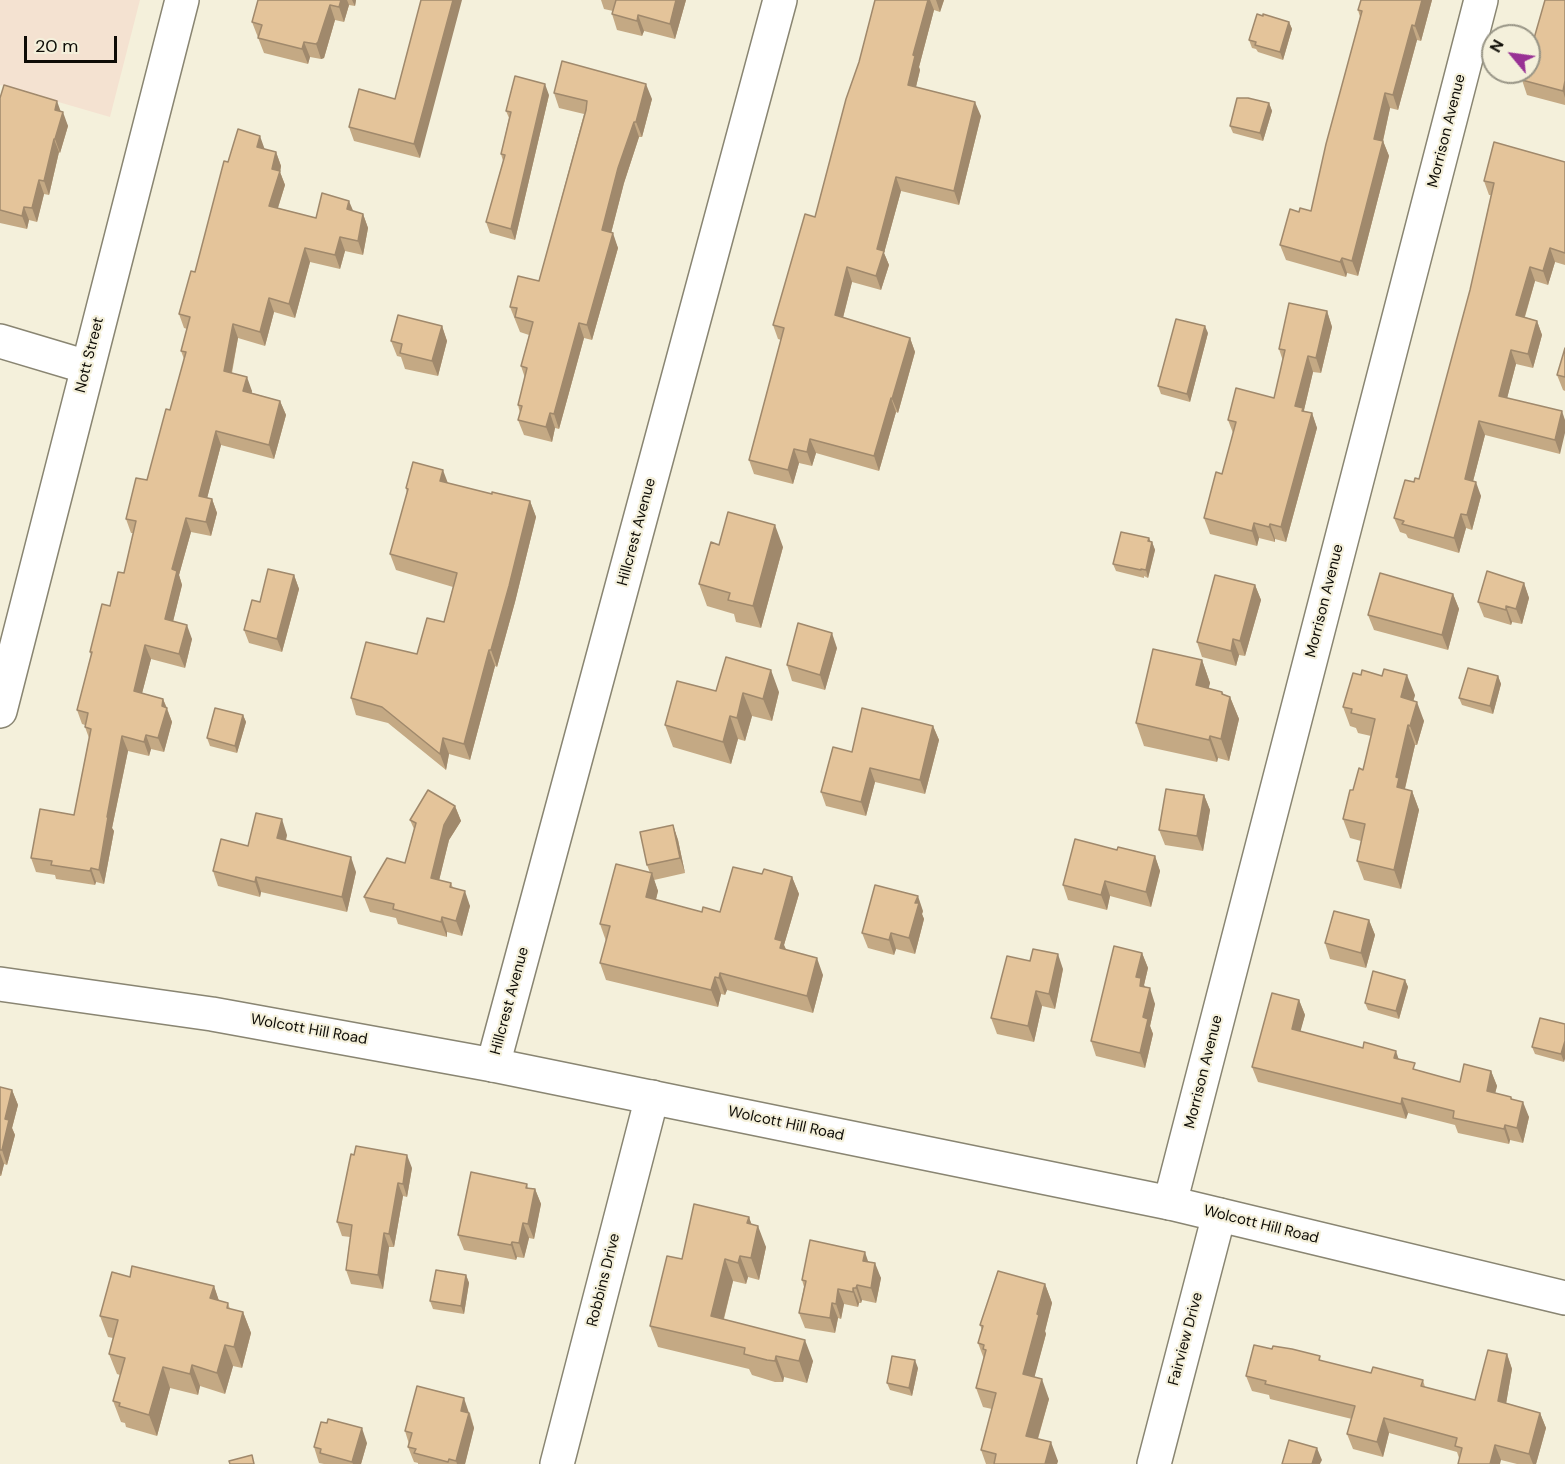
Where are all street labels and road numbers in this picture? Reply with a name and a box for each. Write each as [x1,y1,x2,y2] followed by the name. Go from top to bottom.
[1424,72,1470,190] street label: Morrison Avenue
[72,315,108,395] street label: Nott Street
[614,476,660,588] street label: Hillcrest Avenue
[1302,542,1348,660] street label: Morrison Avenue
[487,945,533,1057] street label: Hillcrest Avenue
[249,1011,369,1049] street label: Wolcott Hill Road
[1181,1013,1227,1131] street label: Morrison Avenue
[726,1103,846,1145] street label: Wolcott Hill Road
[1201,1202,1321,1248] street label: Wolcott Hill Road
[584,1232,624,1328] street label: Robbins Drive
[1165,1291,1207,1387] street label: Fairview Drive

